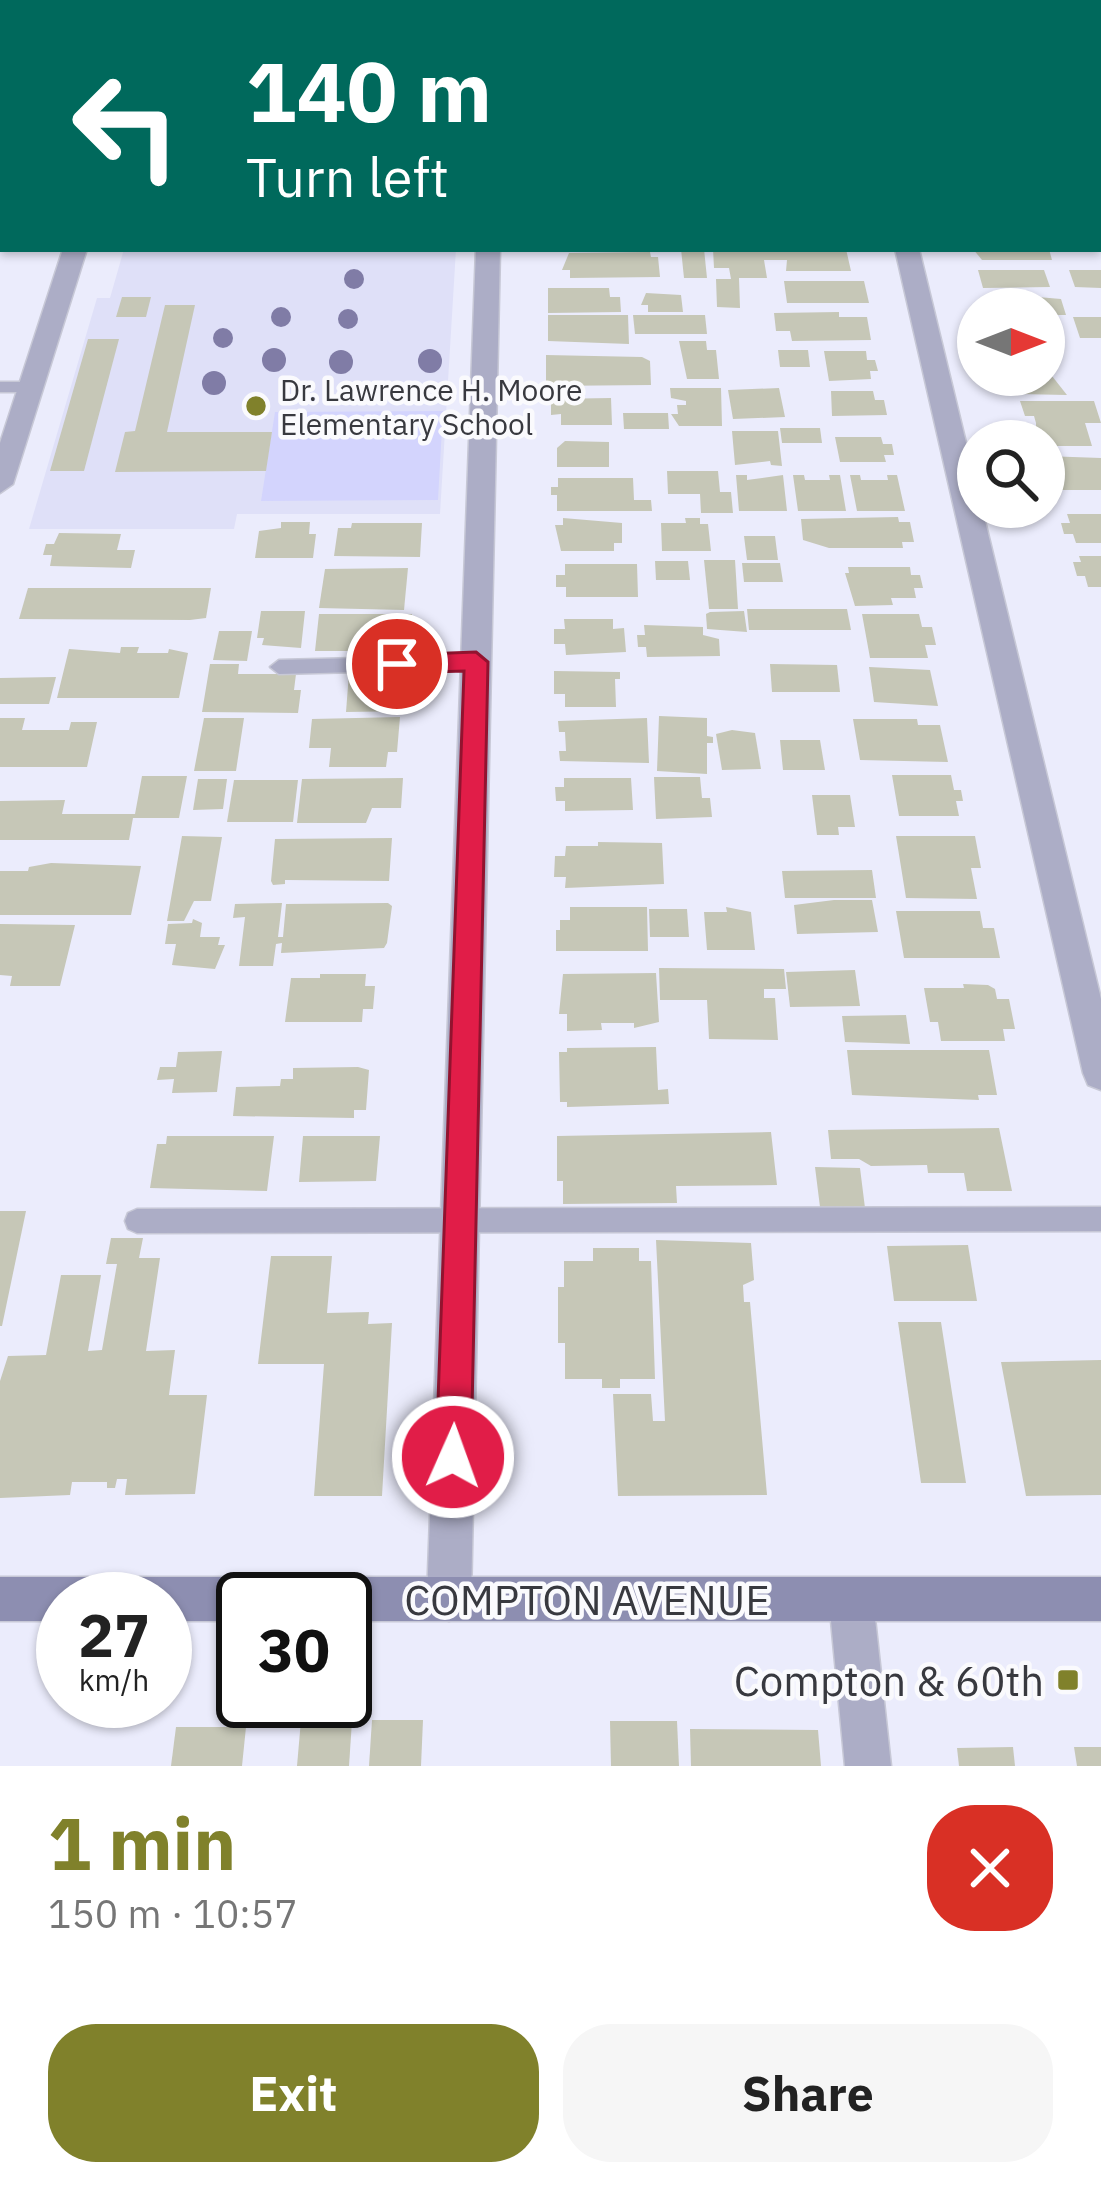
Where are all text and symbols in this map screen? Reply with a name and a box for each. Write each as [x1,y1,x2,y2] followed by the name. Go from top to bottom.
[246,36,492,145] text: 140 m
[48,48,204,204] icon: left
[246,142,449,212] text: Turn left
[957,288,1065,396] north arrow
[957,288,1065,528] map controls
[280,370,583,443] place label: Dr. Lawrence H. Moore Elementary School
[243,393,269,419] marker: Dr. Lawrence H. Moore Elementary School
[957,420,1065,528] button: search
[346,613,448,715] pin
[364,631,430,697] icon: arrive
[390,1394,516,1520] position arrow
[216,1572,372,1728] speed limit sign: 30
[404,1572,770,1627] street label: COMPTON AVENUE
[78,1595,150,1674] text: 27
[734,1653,1044,1708] place label: Compton & 60th
[79,1660,149,1699] text: km/h
[1055,1667,1081,1693] marker: Compton & 60th
[48,1796,236,1890] text: 1 min
[927,1805,1053,1931] button: close
[48,1888,298,1939] text: 150 m · 10:57
[48,2024,539,2162] button: Exit
[563,2024,1053,2162] button: Share

